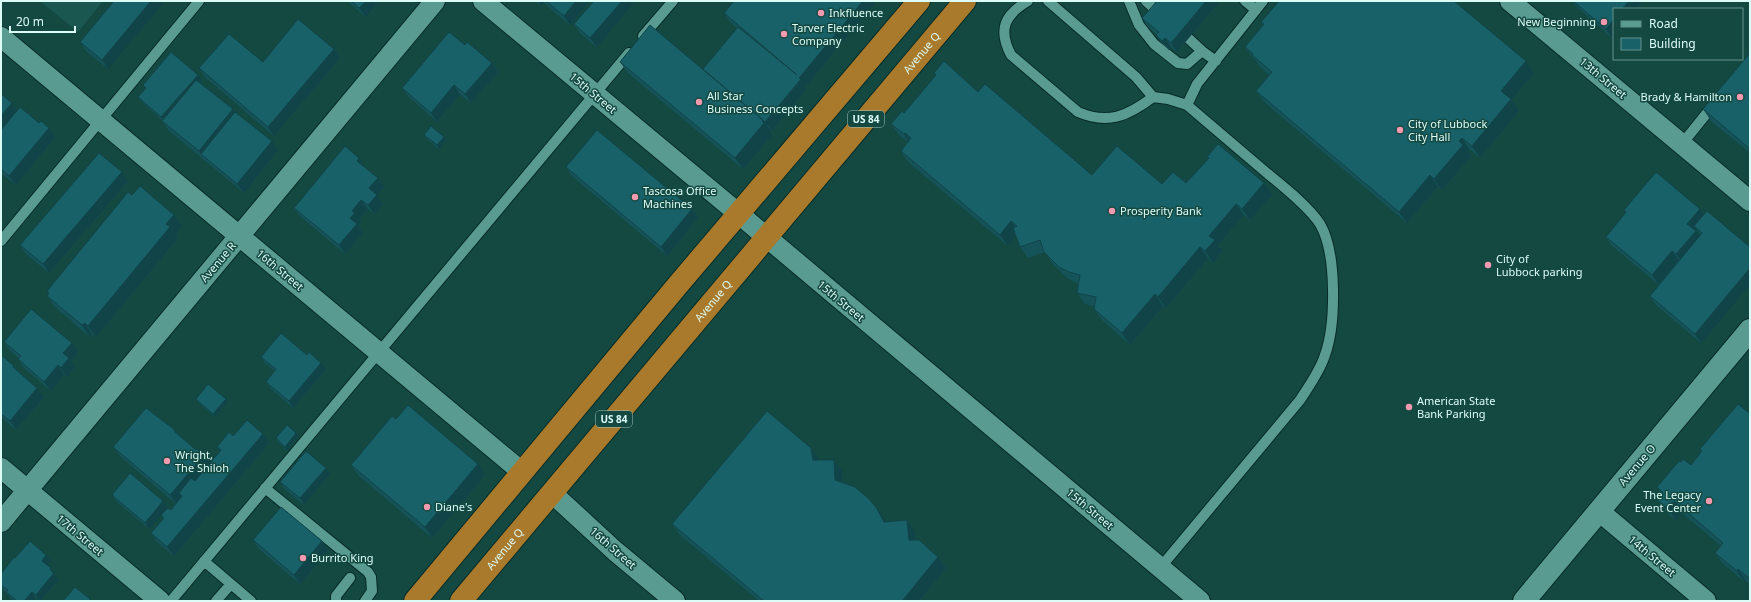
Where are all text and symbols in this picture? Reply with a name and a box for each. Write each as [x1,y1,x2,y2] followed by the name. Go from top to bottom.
[829,5,883,20] place label: Inkfluence
[10,8,75,34] scale bar
[816,8,826,18] marker: Inkfluence
[1613,8,1743,60] legend
[16,13,44,30] text: 20 m
[1517,14,1596,29] place label: New Beginning
[1649,15,1678,32] text: Road
[1599,17,1609,27] marker: New Beginning
[792,20,864,48] place label: Tarver Electric Company
[899,28,943,76] street label: Avenue Q
[779,29,789,39] marker: Tarver Electric Company
[1649,35,1696,52] text: Building
[1577,54,1630,102] street label: 13th Street
[567,69,620,117] street label: 15th Street
[707,88,803,116] place label: All Star Business Concepts
[1641,89,1732,104] place label: Brady & Hamilton
[1735,92,1745,102] marker: Brady & Hamilton
[694,97,704,107] marker: All Star Business Concepts
[848,111,884,127] road number: US 84
[1408,116,1488,144] place label: City of Lubbock City Hall
[1395,125,1405,135] marker: City of Lubbock City Hall
[643,183,716,211] place label: Tascosa Office Machines
[630,192,640,202] marker: Tascosa Office Machines
[1120,203,1202,218] place label: Prosperity Bank
[1107,206,1117,216] marker: Prosperity Bank
[196,238,239,285] street label: Avenue R
[254,246,307,294] street label: 16th Street
[1496,251,1583,279] place label: City of Lubbock parking
[1483,260,1493,270] marker: City of Lubbock parking
[691,276,735,325] street label: Avenue Q
[815,277,868,325] street label: 15th Street
[1417,393,1495,421] place label: American State Bank Parking
[1404,402,1414,412] marker: American State Bank Parking
[596,411,632,427] road number: US 84
[1615,441,1658,489] street label: Avenue O
[175,447,229,475] place label: Wright, The Shiloh
[162,456,172,466] marker: Wright, The Shiloh
[1064,485,1117,533] street label: 15th Street
[1635,487,1701,515] place label: The Legacy Event Center
[1704,496,1714,506] marker: The Legacy Event Center
[435,499,472,514] place label: Diane's
[422,502,432,512] marker: Diane's
[54,511,107,559] street label: 17th Street
[587,523,640,572] street label: 16th Street
[482,525,526,573] street label: Avenue Q
[1626,532,1679,580] street label: 14th Street
[311,550,374,565] place label: Burrito King
[298,553,308,563] marker: Burrito King

